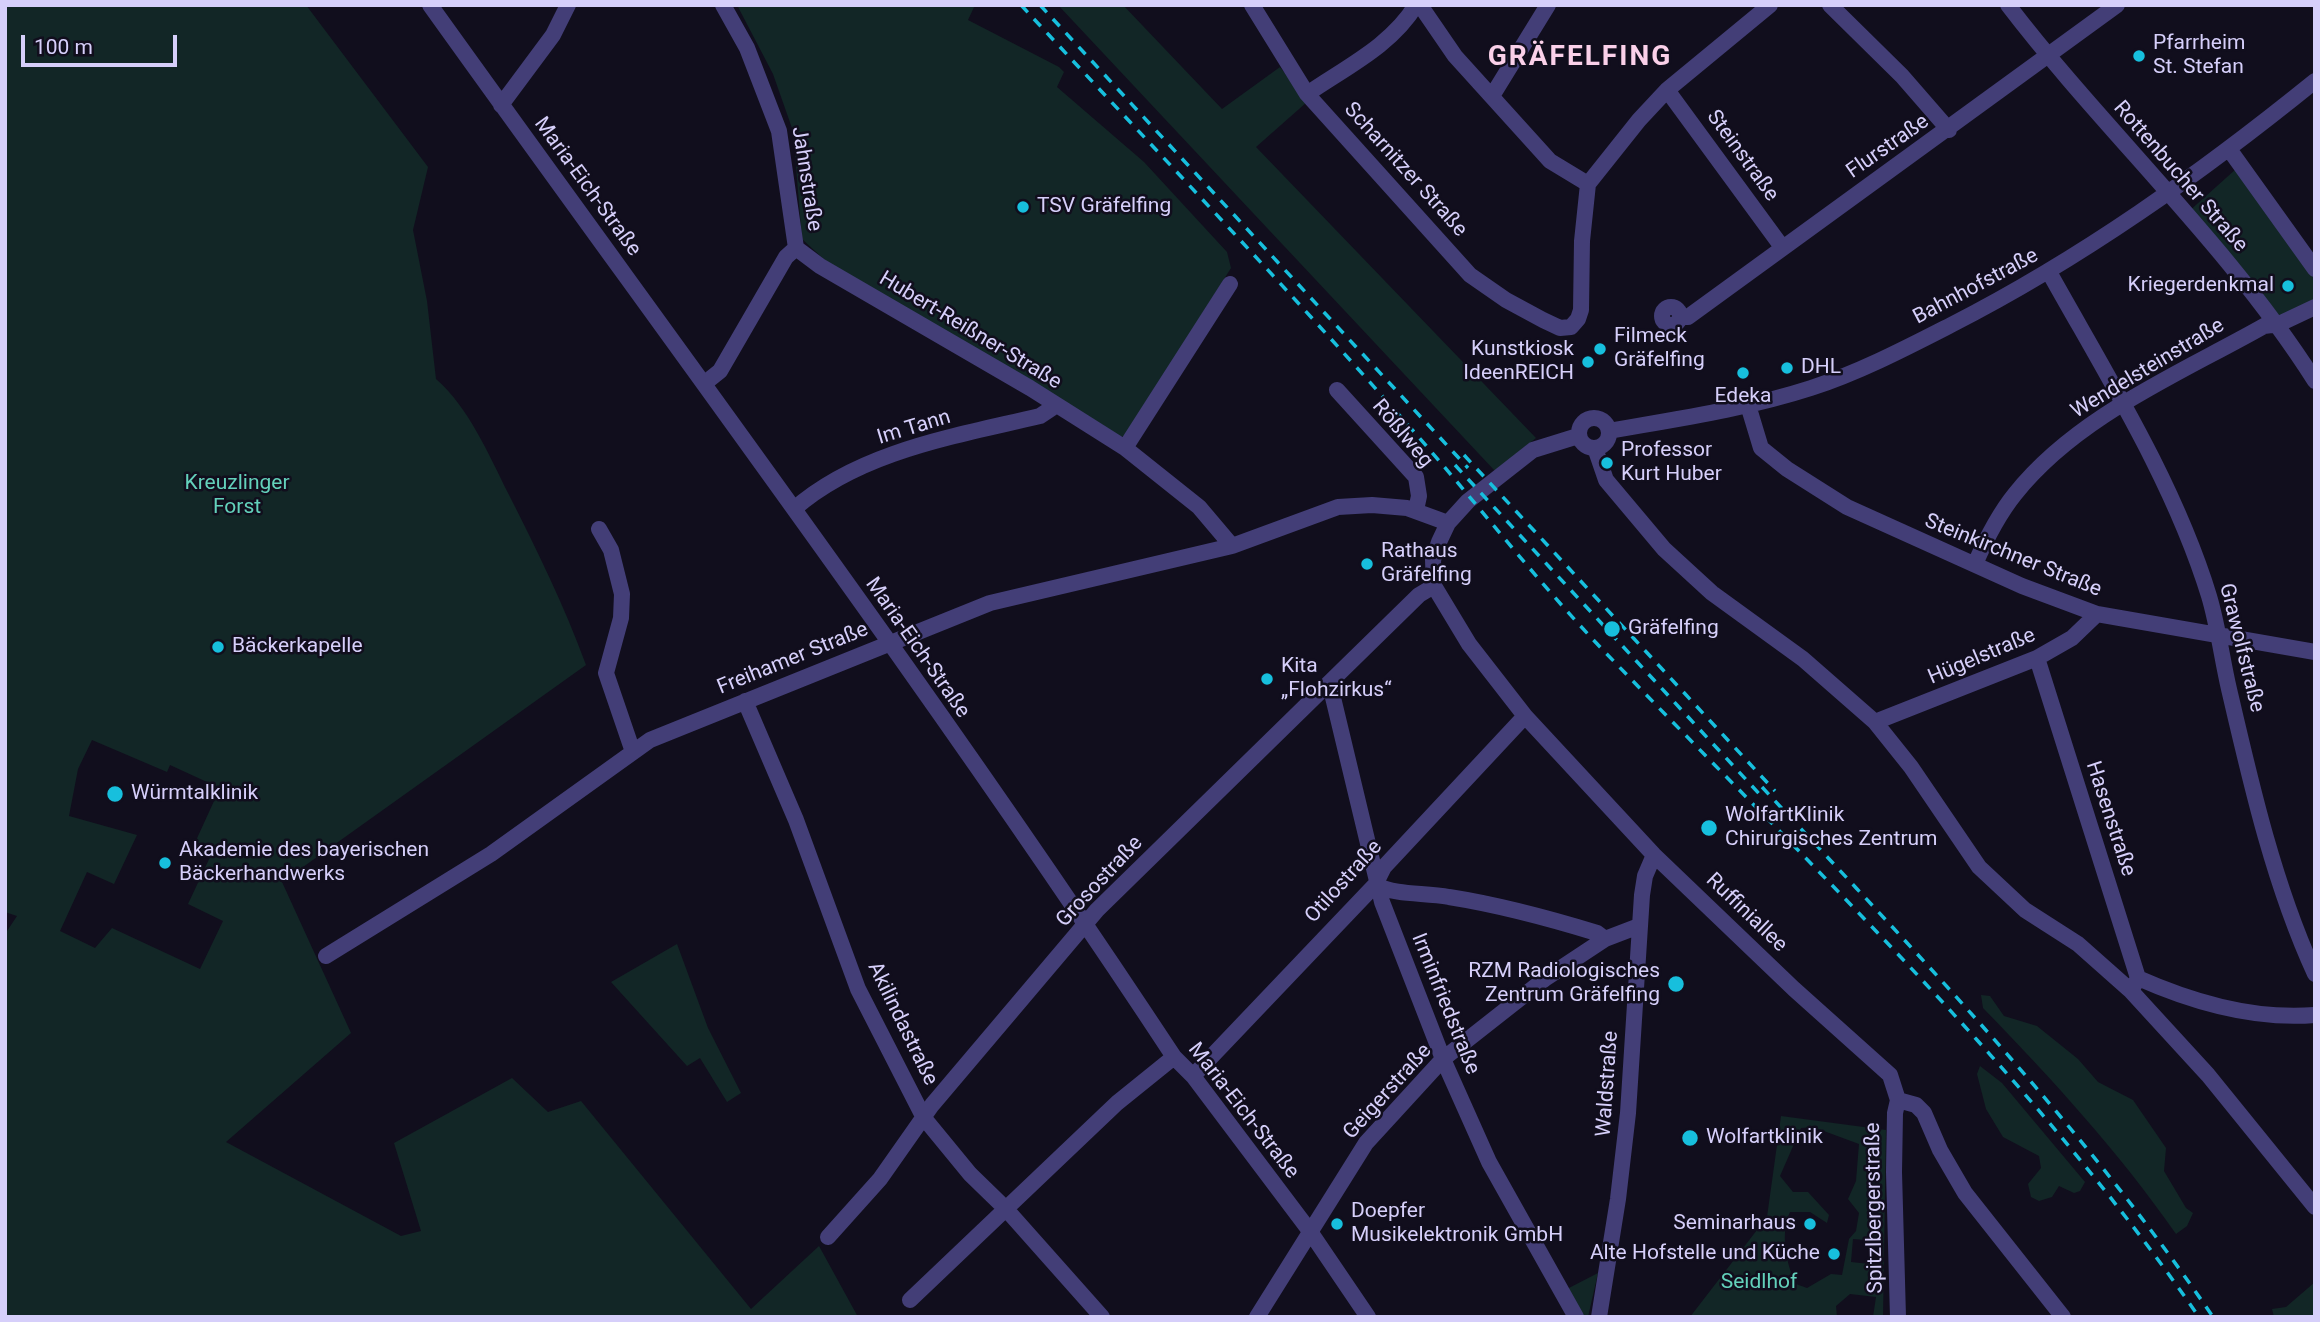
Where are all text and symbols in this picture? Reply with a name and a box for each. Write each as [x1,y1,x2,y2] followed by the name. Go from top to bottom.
[24,21,180,65] scale bar
[2153,31,2245,81] place label: Pfarrheim St. Stefan
[34,35,93,59] text: 100 m
[1489,41,1671,75] district label: GRÄFELFING
[2131,48,2147,64] marker: Pfarrheim St. Stefan
[2108,96,2252,258] street label: Rottenbucher Straße
[1338,98,1472,242] street label: Scharnitzer Straße
[1700,105,1784,207] street label: Steinstraße
[1842,109,1934,185] street label: Flurstraße
[528,113,646,261] street label: Maria-Eich-Straße
[785,125,827,233] street label: Jahnstraße
[1037,194,1171,220] place label: TSV Gräfelfing
[1015,199,1031,215] marker: TSV Gräfelfing
[1909,243,2043,331] street label: Bahnhofstraße
[874,267,1066,395] street label: Hubert-Reißner-Straße
[2127,273,2274,299] place label: Kriegerdenkmal
[2280,278,2296,294] marker: Kriegerdenkmal
[2067,313,2229,425] street label: Wendelsteinstraße
[1614,324,1705,374] place label: Filmeck Gräfelfing
[1463,337,1574,387] place label: Kunstkiosk IdeenREICH
[1592,341,1608,357] marker: Filmeck Gräfelfing
[1580,354,1596,370] marker: Kunstkiosk IdeenREICH
[1801,355,1841,381] place label: DHL
[1779,360,1795,376] marker: DHL
[1735,365,1751,381] marker: Edeka
[1715,384,1771,410] place label: Edeka
[1366,395,1438,473] street label: Rößlweg
[874,405,954,451] street label: Im Tann
[1621,438,1722,488] place label: Professor Kurt Huber
[1599,455,1615,471] marker: Professor Kurt Huber
[184,471,290,521] park label: Kreuzlinger Forst
[1921,509,2105,603] street label: Steinkirchner Straße
[1381,539,1472,589] place label: Rathaus Gräfelfing
[1359,556,1375,572] marker: Rathaus Gräfelfing
[859,573,975,723] street label: Maria-Eich-Straße
[2213,581,2269,715] street label: Grawolfstraße
[1628,616,1719,642] place label: Gräfelfing
[714,617,872,701] street label: Freihamer Straße
[1602,619,1622,639] marker: Gräfelfing
[1925,623,2039,691] street label: Hügelstraße
[232,634,363,660] place label: Bäckerkapelle
[210,639,226,655] marker: Bäckerkapelle
[1281,654,1392,704] place label: Kita „Flohzirkus“
[1259,671,1275,687] marker: Kita „Flohzirkus“
[2080,758,2140,880] street label: Hasenstraße
[131,781,258,807] place label: Würmtalklinik
[105,784,125,804] marker: Würmtalklinik
[1725,803,1938,853] place label: WolfartKlinik Chirurgisches Zentrum
[1699,818,1719,838] marker: WolfartKlinik Chirurgisches Zentrum
[1051,831,1149,933] street label: Grosostraße
[1300,835,1388,929] street label: Otilostraße
[179,838,429,888] place label: Akademie des bayerischen Bäckerhandwerks
[157,855,173,871] marker: Akademie des bayerischen Bäckerhandwerks
[1700,868,1792,958] street label: Ruffiniallee
[1405,930,1485,1078] street label: Irminfriedstraße
[861,958,943,1090] street label: Akilindastraße
[1468,959,1660,1009] place label: RZM Radiologisches Zentrum Gräfelfing
[1666,974,1686,994] marker: RZM Radiologisches Zentrum Gräfelfing
[1592,1030,1624,1138] street label: Waldstraße
[1182,1038,1304,1184] street label: Maria-Eich-Straße
[1338,1039,1438,1145] street label: Geigerstraße
[1861,1122,1889,1294] street label: Spitzlbergerstraße
[1706,1125,1823,1151] place label: Wolfartklinik
[1680,1128,1700,1148] marker: Wolfartklinik
[1351,1199,1563,1249] place label: Doepfer Musikelektronik GmbH
[1673,1211,1796,1237] place label: Seminarhaus
[1329,1216,1345,1232] marker: Doepfer Musikelektronik GmbH
[1802,1216,1818,1232] marker: Seminarhaus
[1590,1241,1820,1267] place label: Alte Hofstelle und Küche
[1826,1246,1842,1262] marker: Alte Hofstelle und Küche
[1721,1270,1797,1296] park label: Seidlhof

